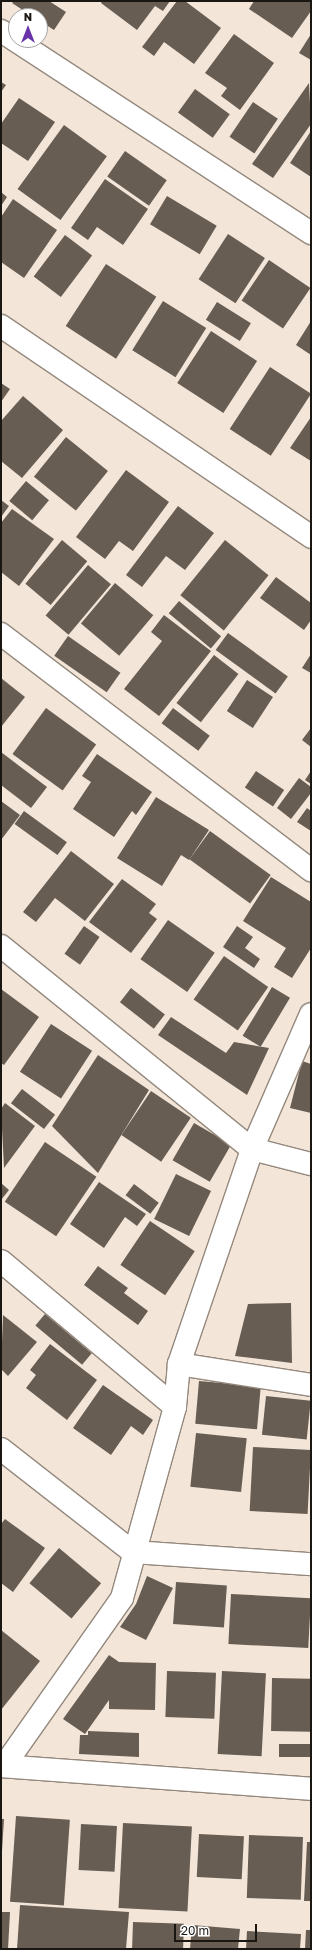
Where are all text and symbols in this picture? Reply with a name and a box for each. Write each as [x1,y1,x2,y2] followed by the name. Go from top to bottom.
[8,8,48,48] north arrow
[24,10,32,23] text: N
[176,1916,259,1942] scale bar
[181,1923,209,1938] text: 20 m

